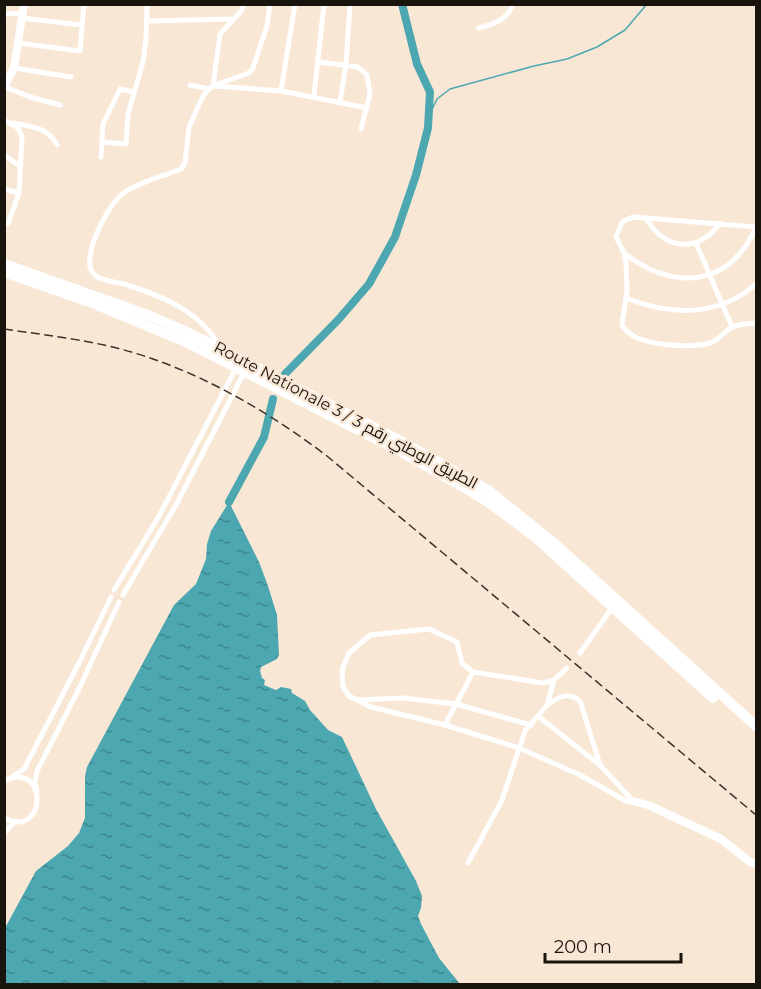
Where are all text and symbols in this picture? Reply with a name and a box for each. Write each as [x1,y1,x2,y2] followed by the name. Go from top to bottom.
[209,337,481,496] street label: Route Nationale 3 / الطريق الوطني رقم 3
[545,926,682,964] scale bar
[554,936,612,958] text: 200 m

